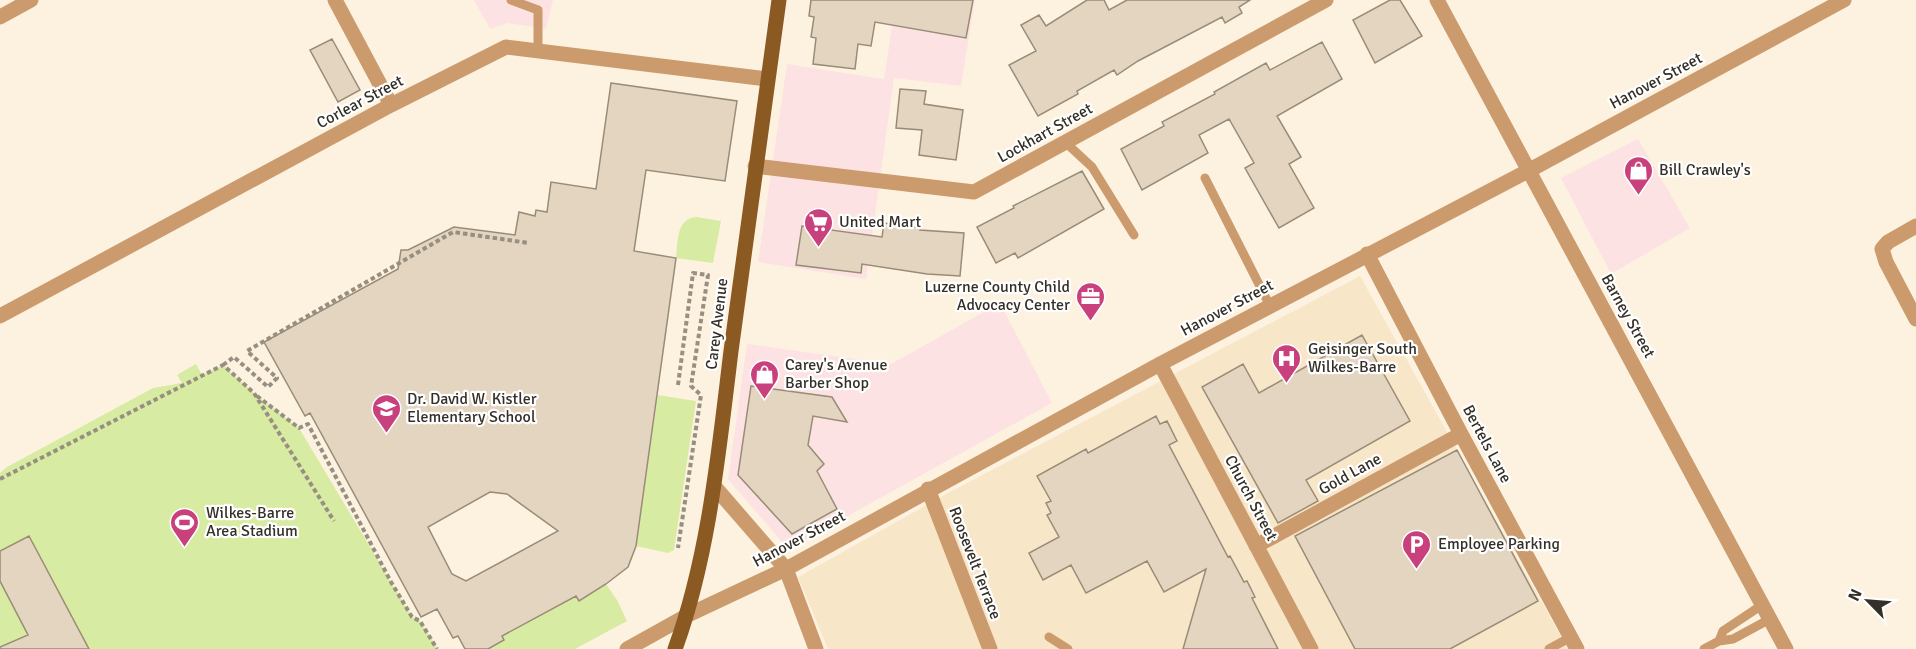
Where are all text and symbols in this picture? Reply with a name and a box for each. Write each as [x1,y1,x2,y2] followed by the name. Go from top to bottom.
[1606,48,1706,114] street label: Hanover Street
[313,71,407,133] street label: Corlear Street
[994,98,1096,167] street label: Lockhart Street
[1622,154,1654,196] shop icon: Bill Crawley's
[1659,160,1751,180] place label: Bill Crawley's
[802,206,834,248] supermarket icon: United Mart
[839,212,921,232] place label: United Mart
[1597,271,1659,362] street label: Barney Street
[1177,275,1277,341] street label: Hanover Street
[701,277,733,371] street label: Carey Avenue
[924,277,1070,315] place label: Luzerne County Child Advocacy Center
[1075,280,1107,322] office icon: Luzerne County Child Advocacy Center
[1308,339,1417,377] place label: Geisinger South Wilkes-Barre
[1271,342,1303,384] hospital icon: Geisinger South Wilkes-Barre
[785,355,887,393] place label: Carey's Avenue Barber Shop
[748,358,780,400] shop icon: Carey's Avenue Barber Shop
[407,389,537,427] place label: Dr. David W. Kistler Elementary School
[370,392,402,434] school or university icon: Dr. David W. Kistler Elementary School
[1458,402,1516,486] street label: Bertels Lane
[1315,449,1385,499] street label: Gold Lane
[1220,452,1282,545] street label: Church Street
[206,503,298,541] place label: Wilkes-Barre Area Stadium
[944,504,1006,622] street label: Roosevelt Terrace
[169,506,201,548] sports icon: Wilkes-Barre Area Stadium
[749,506,849,572] street label: Hanover Street
[1401,528,1433,570] parking icon: Employee Parking
[1438,534,1560,554] place label: Employee Parking
[1838,571,1898,631] north arrow
[1844,586,1867,604] text: N

